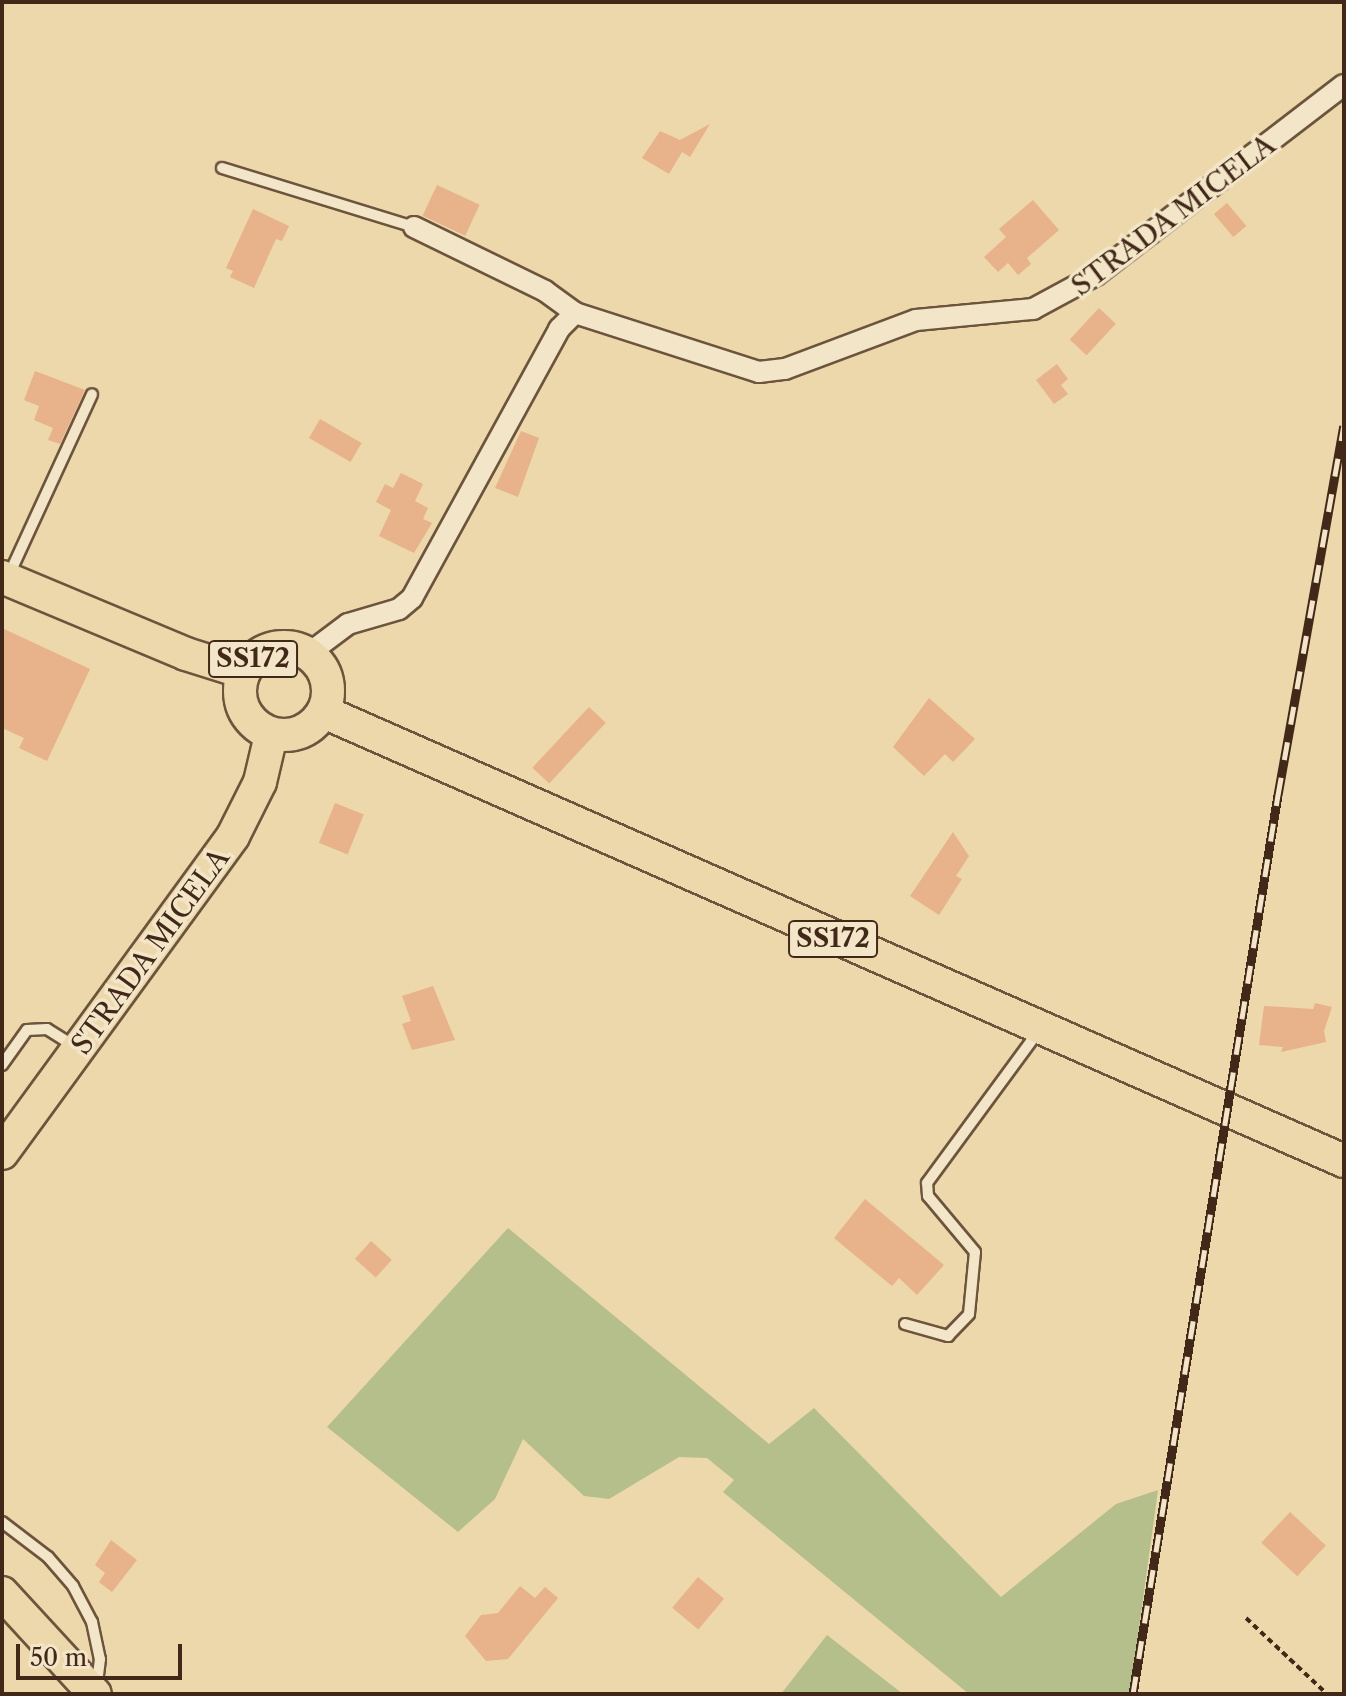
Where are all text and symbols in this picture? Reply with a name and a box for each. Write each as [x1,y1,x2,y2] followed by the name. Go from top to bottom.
[1064,127,1282,303] street label: STRADA MICELA
[207,637,299,681] road number: SS172
[64,841,236,1061] street label: STRADA MICELA
[787,917,879,961] road number: SS172
[20,1628,186,1678] scale bar
[30,1643,87,1672] text: 50 m

